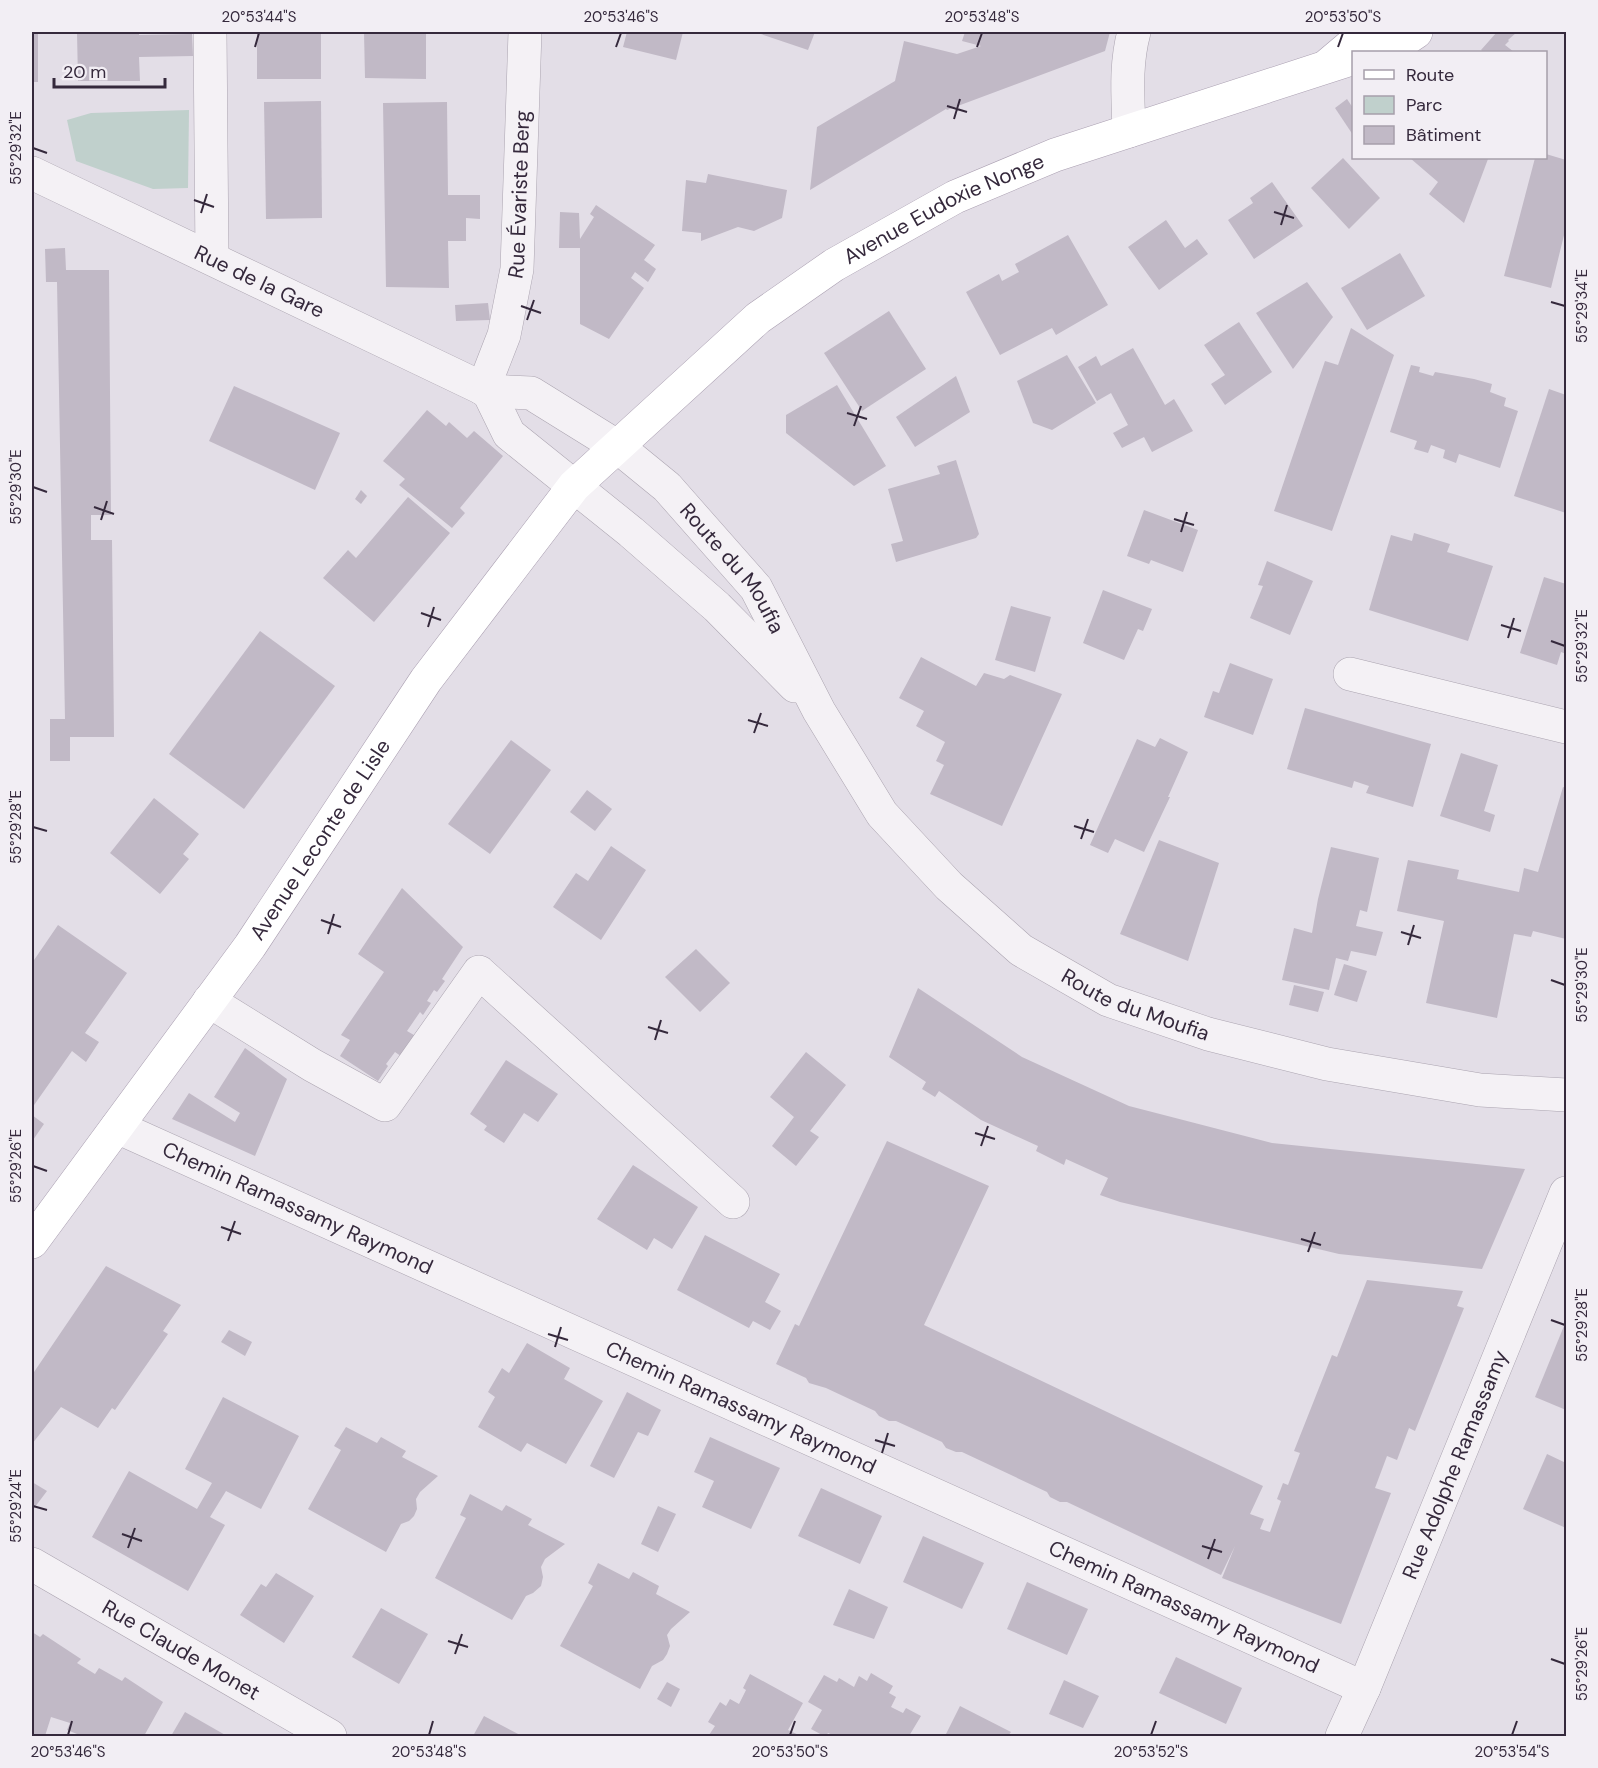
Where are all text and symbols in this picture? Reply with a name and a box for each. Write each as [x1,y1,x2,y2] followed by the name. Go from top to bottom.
[222,7,297,27] text: 20°53'44"S
[583,7,659,27] text: 20°53'46"S
[945,7,1020,27] text: 20°53'48"S
[1305,7,1381,27] text: 20°53'50"S
[54,51,165,89] scale bar
[1352,51,1547,159] legend
[63,60,106,84] text: 20 m
[1406,63,1454,87] text: Route
[1406,93,1442,117] text: Parc
[501,109,536,281] street label: Rue Évariste Berg
[6,111,26,185] text: 55°29'32"E
[1406,123,1481,147] text: Bâtiment
[838,147,1049,271] street label: Avenue Eudoxie Nonge
[190,239,329,325] street label: Rue de la Gare
[1572,269,1592,343] text: 55°29'34"E
[6,449,26,525] text: 55°29'30"E
[674,497,791,638] street label: Route du Moufia
[1572,609,1592,683] text: 55°29'32"E
[244,734,397,946] street label: Avenue Leconte de Lisle
[6,790,26,864] text: 55°29'28"E
[1572,947,1592,1023] text: 55°29'30"E
[1056,962,1213,1047] street label: Route du Moufia
[6,1129,26,1203] text: 55°29'26"E
[158,1135,437,1281] street label: Chemin Ramassamy Raymond
[1572,1288,1592,1362] text: 55°29'28"E
[601,1335,881,1481] street label: Chemin Ramassamy Raymond
[1396,1346,1514,1583] street label: Rue Adolphe Ramassamy
[6,1469,26,1543] text: 55°29'24"E
[1044,1534,1324,1680] street label: Chemin Ramassamy Raymond
[97,1593,265,1707] street label: Rue Claude Monet
[1572,1627,1592,1701] text: 55°29'26"E
[30,1742,106,1762] text: 20°53'46"S
[392,1742,467,1762] text: 20°53'48"S
[752,1742,828,1762] text: 20°53'50"S
[1114,1742,1189,1762] text: 20°53'52"S
[1474,1742,1550,1762] text: 20°53'54"S

